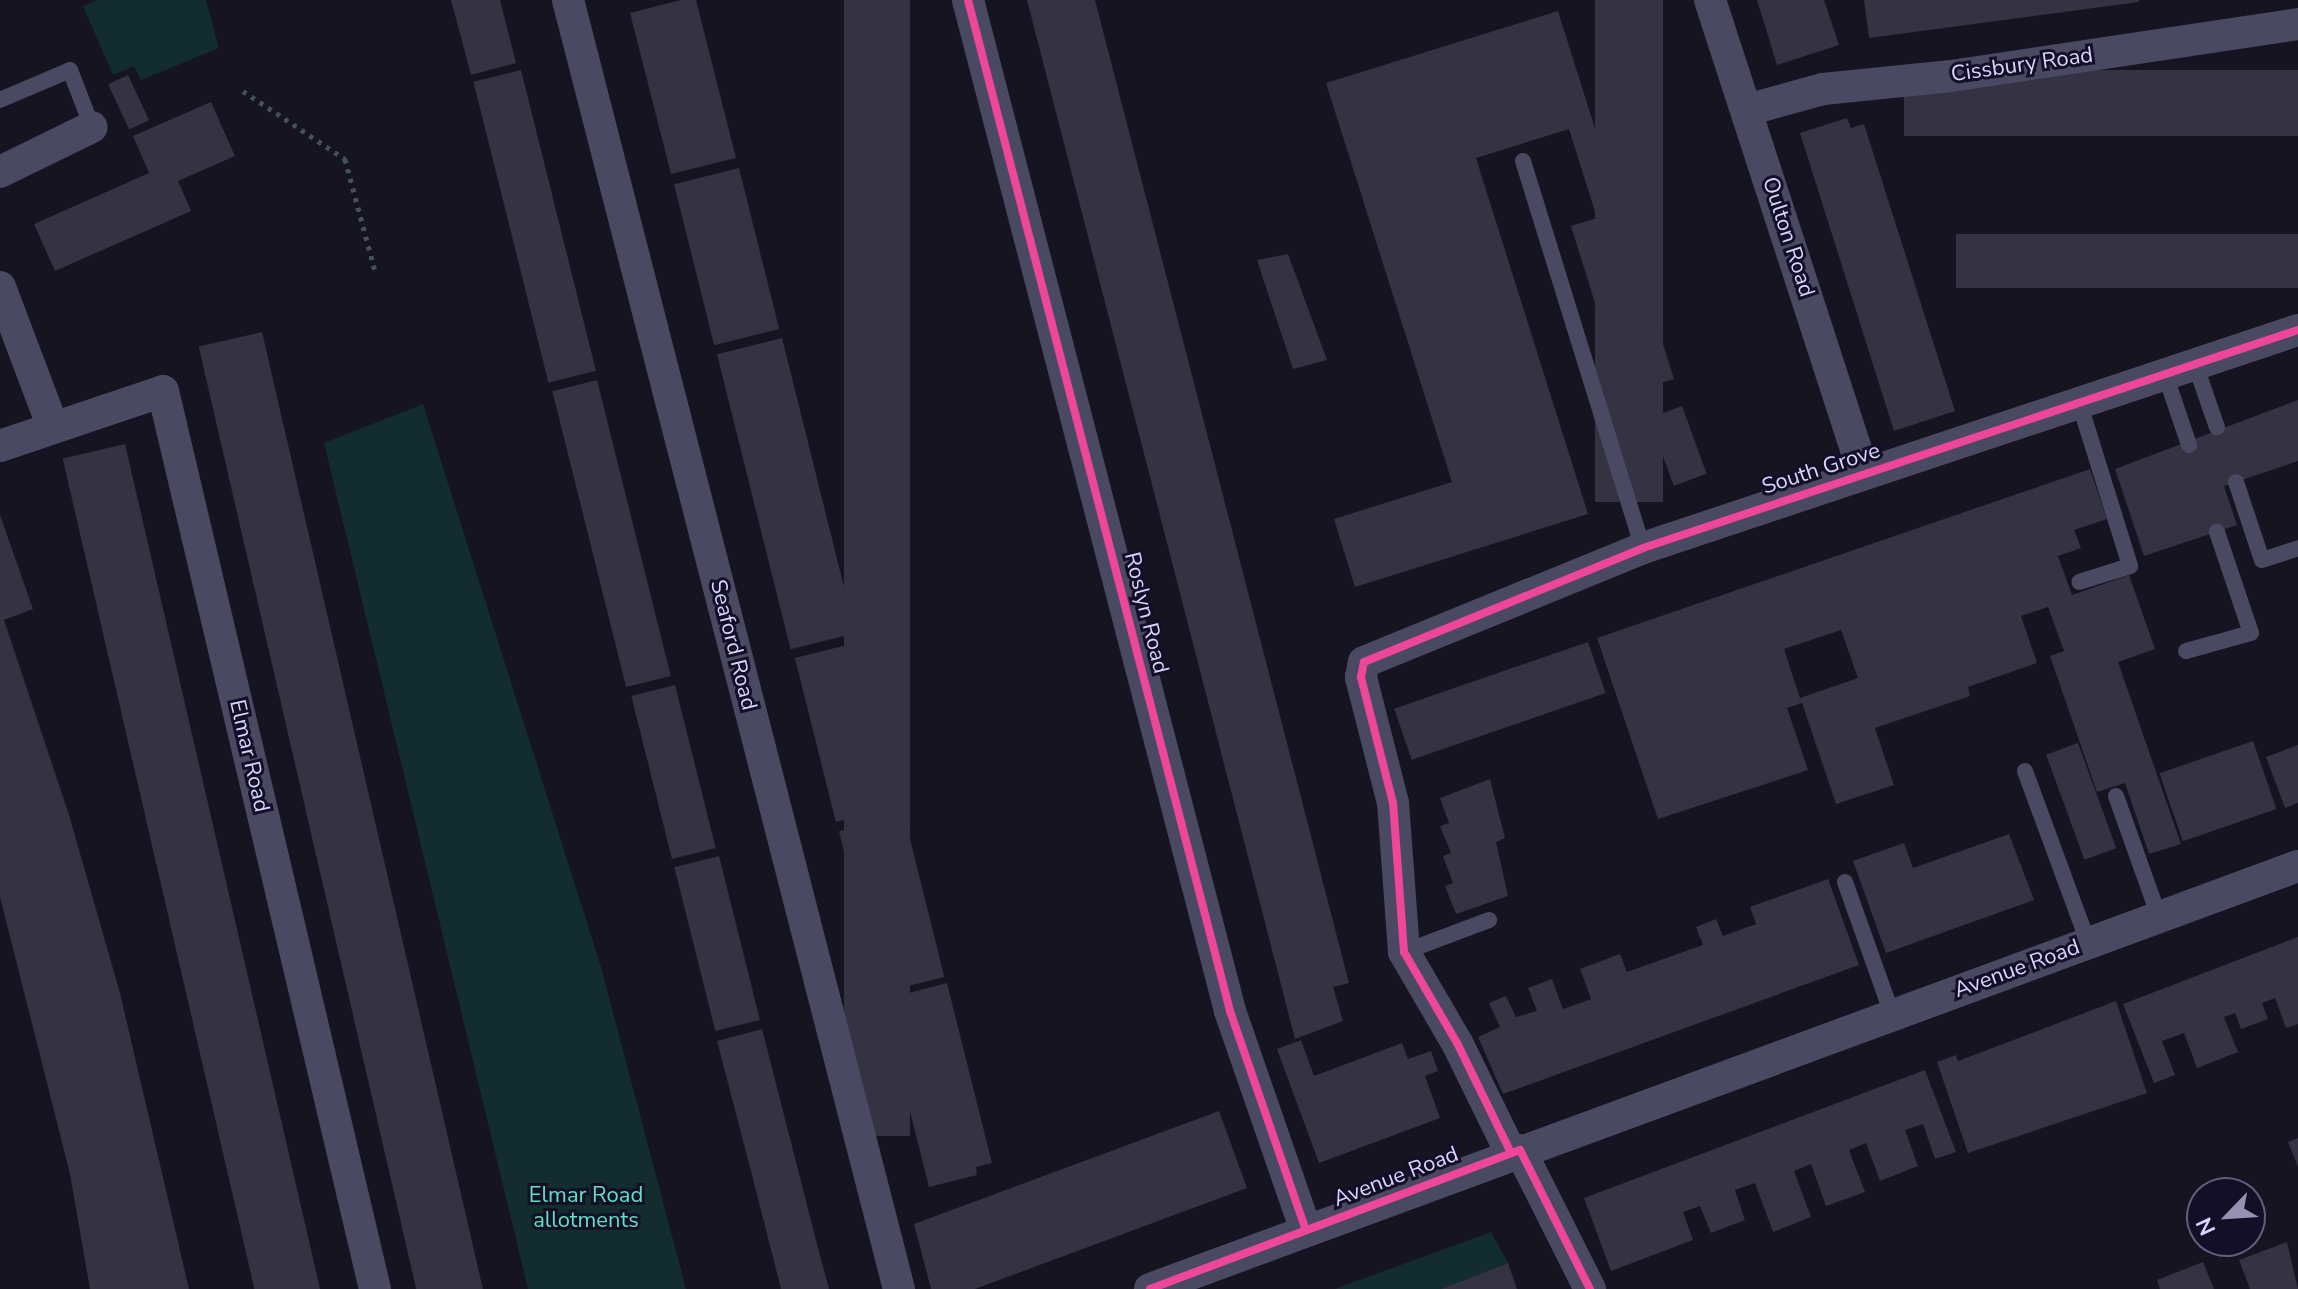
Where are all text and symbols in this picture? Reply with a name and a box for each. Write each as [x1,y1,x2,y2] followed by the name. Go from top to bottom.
[1949,42,2095,88] street label: Cissbury Road
[1756,174,1820,300] street label: Oulton Road
[1759,438,1883,500] street label: South Grove
[1118,550,1174,676] street label: Roslyn Road
[704,577,762,713] street label: Seaford Road
[223,697,275,815] street label: Elmar Road
[1951,934,2083,1004] street label: Avenue Road
[1330,1141,1462,1213] street label: Avenue Road
[2186,1177,2266,1257] north arrow
[529,1182,643,1234] park label: Elmar Road allotments
[2189,1212,2223,1240] text: N

